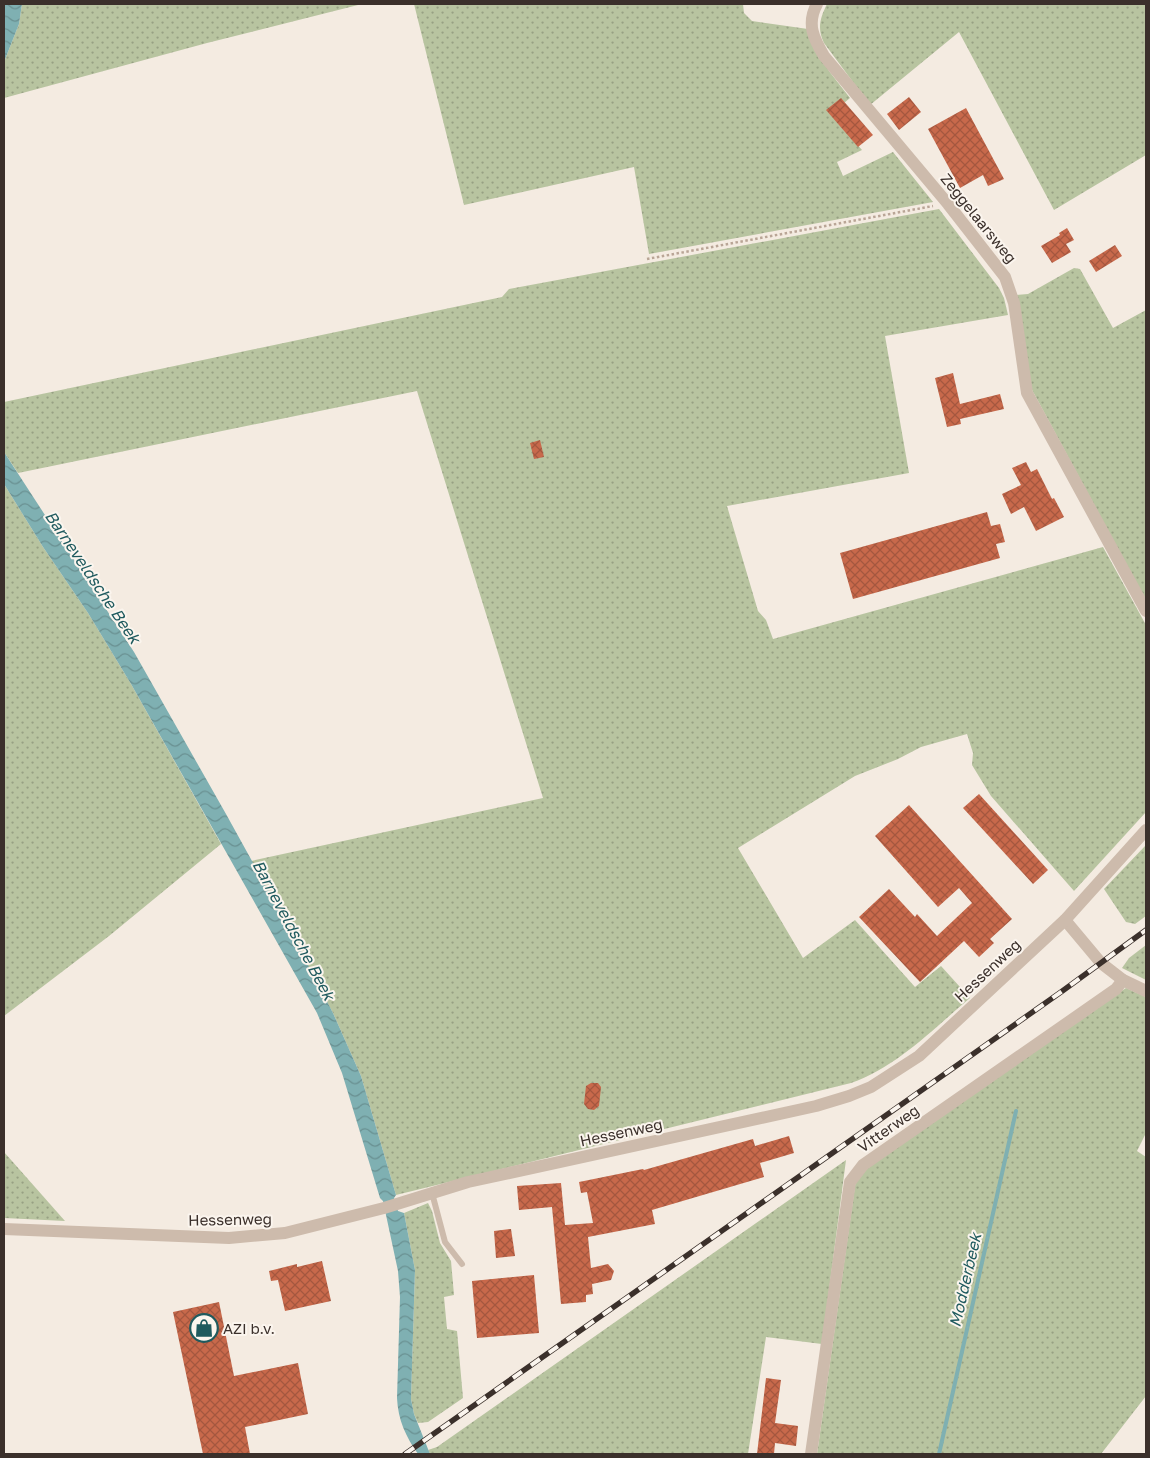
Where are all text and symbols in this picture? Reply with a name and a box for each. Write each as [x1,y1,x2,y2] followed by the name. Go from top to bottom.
[937,170,1021,266] street label: Zeggelaarsweg
[41,507,146,649] water label: Barneveldsche Beek
[249,856,340,1005] water label: Barneveldsche Beek
[950,935,1024,1005] street label: Hessenweg
[854,1100,922,1156] street label: Vitterweg
[578,1114,664,1150] street label: Hessenweg
[188,1209,272,1229] street label: Hessenweg
[944,1229,986,1329] water label: Modderbeek
[189,1313,219,1343] shop icon: AZI b.v.
[223,1319,275,1337] place label: AZI b.v.

